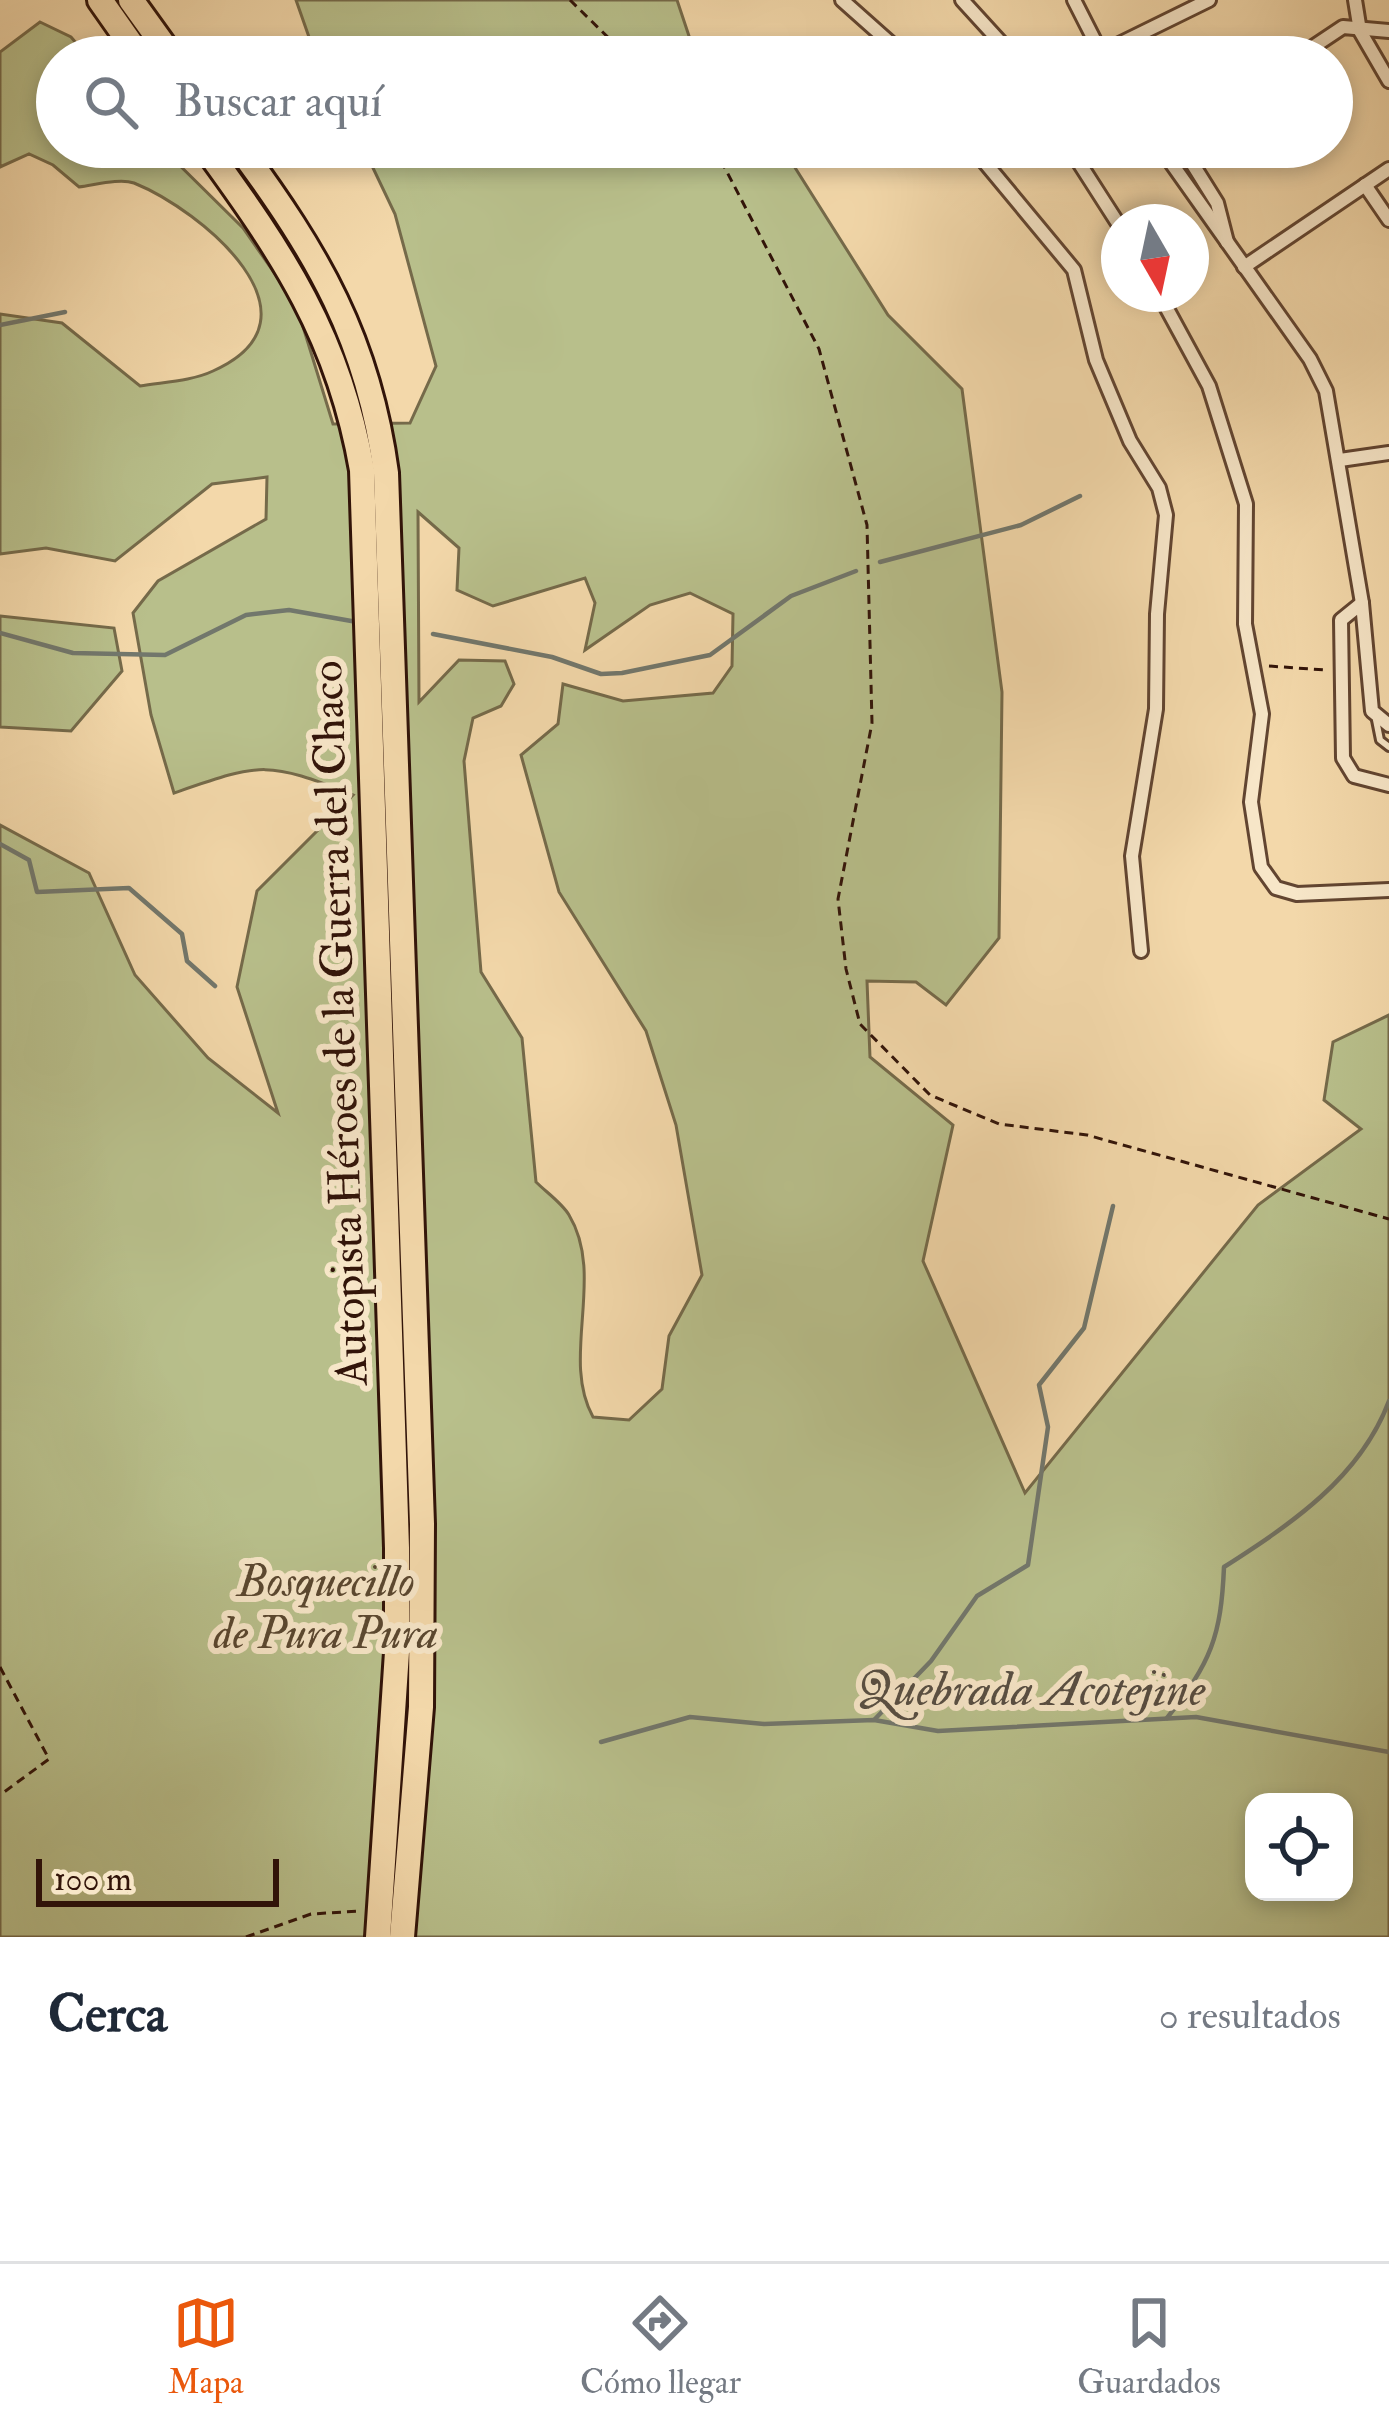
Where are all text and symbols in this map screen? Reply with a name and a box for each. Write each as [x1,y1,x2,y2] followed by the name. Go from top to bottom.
[36,36,1353,168] search box
[78,69,144,135] icon: search
[174,74,382,130] text: Buscar aquí
[1101,204,1209,312] north arrow
[299,660,381,1387] street label: Autopista Héroes de la Guerra del Chaco
[213,1554,438,1662] park label: Bosquecillo de Pura Pura
[857,1660,1206,1720] water label: Quebrada Acotejine
[1245,1793,1353,1901] map controls
[1245,1793,1353,1901] button: locate
[36,1853,279,1906] scale bar
[54,1859,132,1900] text: 100 m
[48,1983,167,2047] text: Cerca
[1159,1991,1341,2040] text: 0 resultados
[168,2290,244,2403] tab: Mapa
[580,2290,741,2403] tab: Cómo llegar
[1077,2290,1221,2403] tab: Guardados

